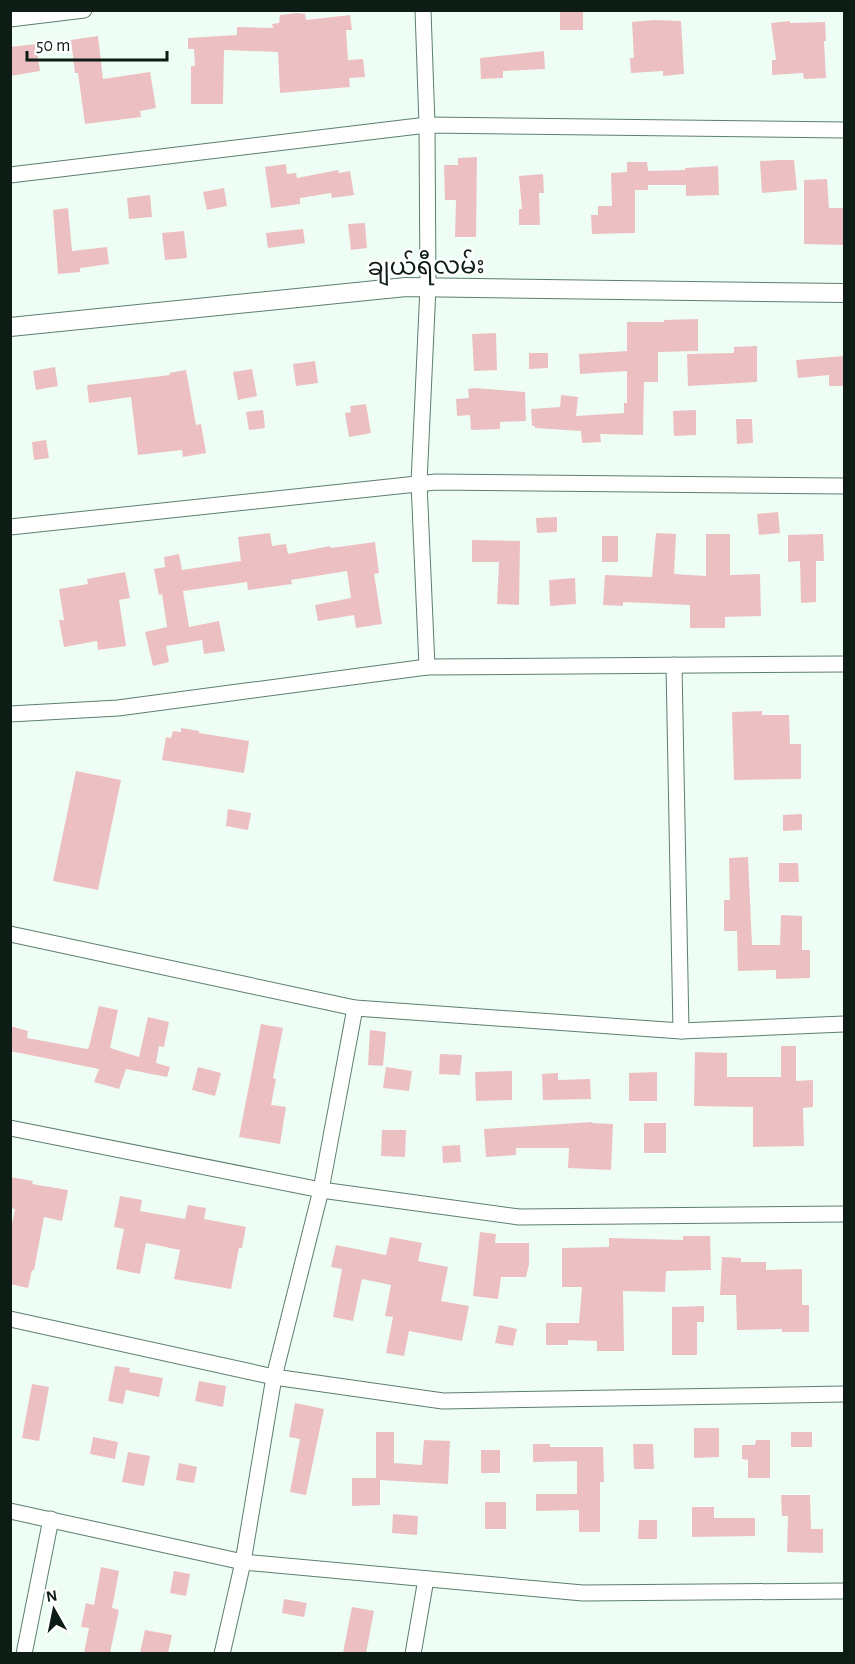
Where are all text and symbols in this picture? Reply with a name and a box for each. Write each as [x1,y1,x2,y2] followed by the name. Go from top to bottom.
[27,24,166,62] scale bar
[36,37,70,55] text: 50 m
[367,249,485,286] street label: ချယ်ရီလမ်း
[24,1580,84,1640] north arrow
[45,1587,59,1605] text: N

